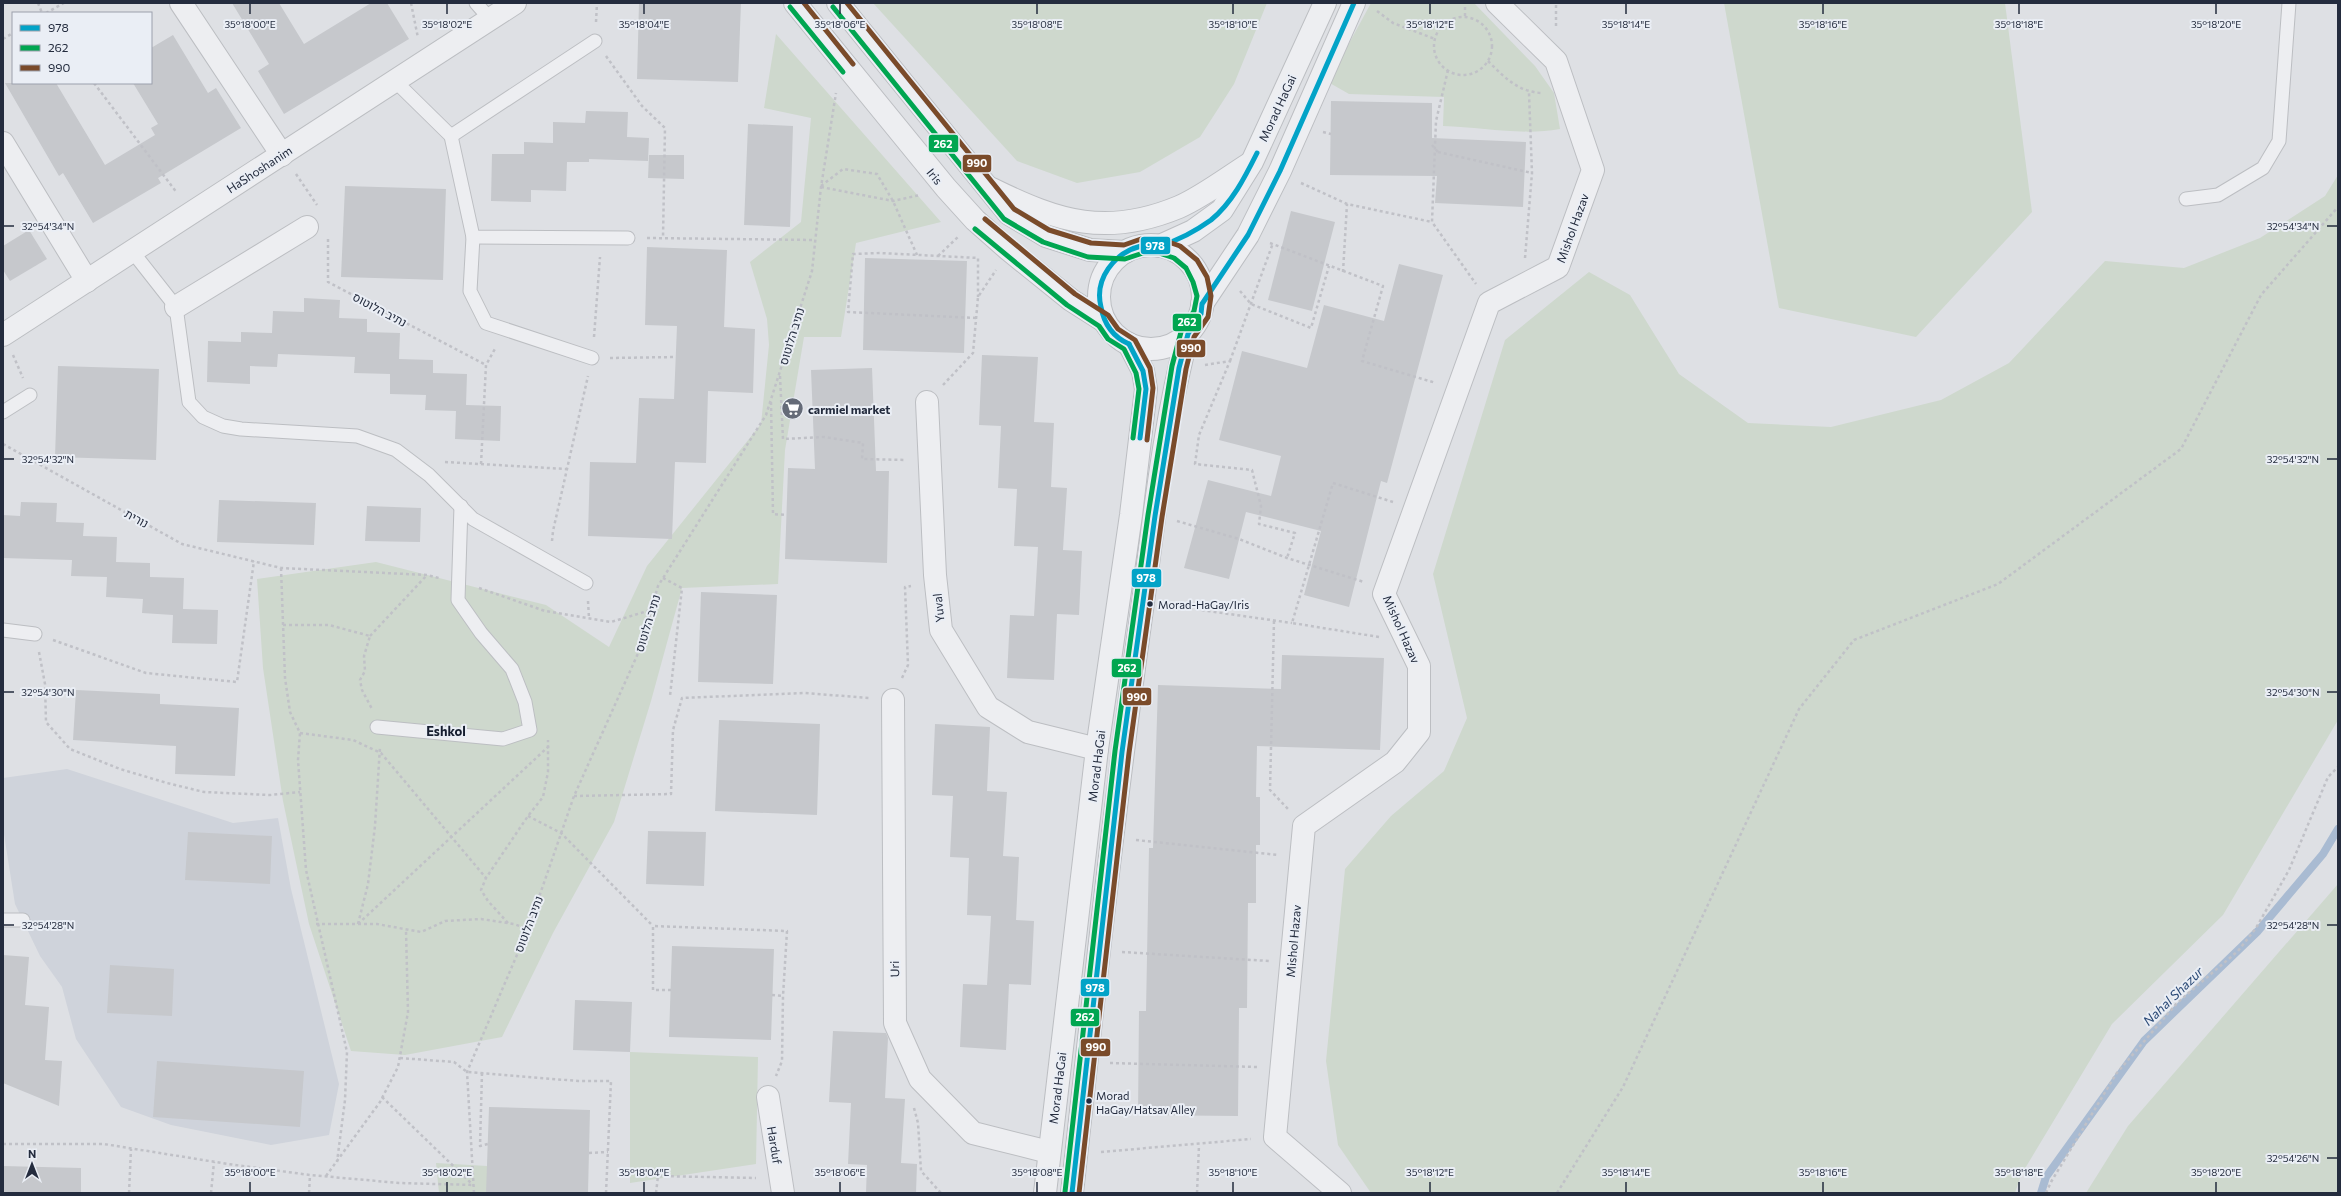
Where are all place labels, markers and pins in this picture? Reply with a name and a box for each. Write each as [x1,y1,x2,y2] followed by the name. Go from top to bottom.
[780,396,806,422] supermarket icon: carmiel market
[808,402,890,416] place label: carmiel market
[1158,598,1249,611] place label: Morad-HaGay/Iris
[1145,599,1155,609] marker: Morad-HaGay/Iris
[1096,1089,1195,1116] place label: Morad HaGay/Hatsav Alley
[1084,1096,1094,1106] marker: Morad HaGay/Hatsav Alley

